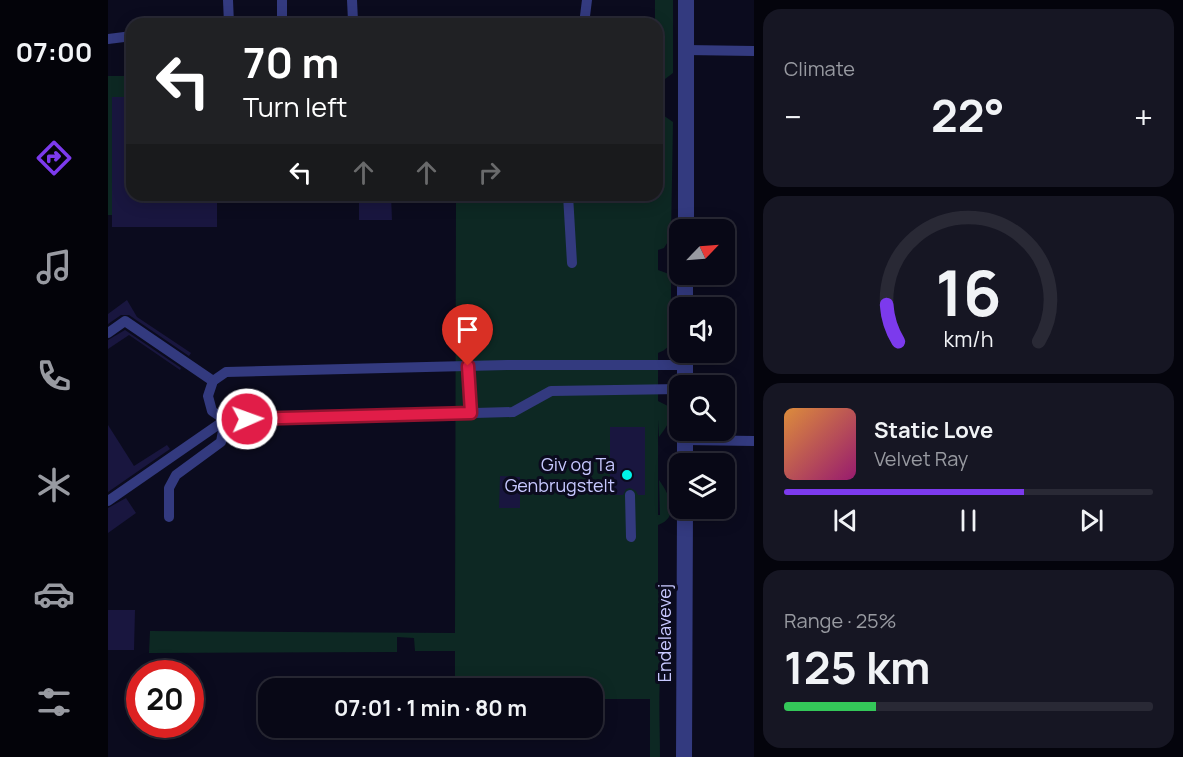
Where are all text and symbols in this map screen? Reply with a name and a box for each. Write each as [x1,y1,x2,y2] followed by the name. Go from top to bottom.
[16,33,92,70] text: 07:00
[243,33,339,91] text: 70 m
[144,42,222,120] icon: left
[784,55,855,82] text: Climate
[931,84,1005,146] text: 22°
[243,88,347,125] text: Turn left
[784,94,802,139] text: −
[1134,94,1153,139] text: +
[33,137,75,179] icon: directions
[284,156,317,189] icon: left
[347,156,380,189] icon: ahead
[410,156,443,189] icon: ahead
[473,156,506,189] icon: right
[669,219,735,285] north arrow
[669,219,735,519] map controls
[33,246,75,288] icon: music
[935,249,1002,335] text: 16
[669,297,735,363] button: sound
[442,304,493,366] pin
[451,313,484,346] icon: arrive
[944,324,993,353] text: km/h
[33,355,75,397] icon: phone
[669,375,735,441] button: search
[215,387,279,451] position arrow
[874,415,993,445] text: Static Love
[874,445,968,472] text: Velvet Ray
[505,452,615,497] place label: Giv og Ta Genbrugstelt
[669,453,735,519] button: layers
[33,464,75,506] icon: climate
[620,468,634,482] marker: Giv og Ta Genbrugstelt
[829,504,862,537] icon: previous
[952,504,985,537] icon: pause
[1075,504,1108,537] icon: next
[33,573,75,615] icon: car
[652,584,676,682] street label: Endelavevej
[784,607,897,634] text: Range · 25%
[784,636,931,698] text: 125 km
[126,660,204,738] speed limit sign: 20
[33,681,75,723] icon: filters
[334,693,527,723] text: 07:01 · 1 min · 80 m

